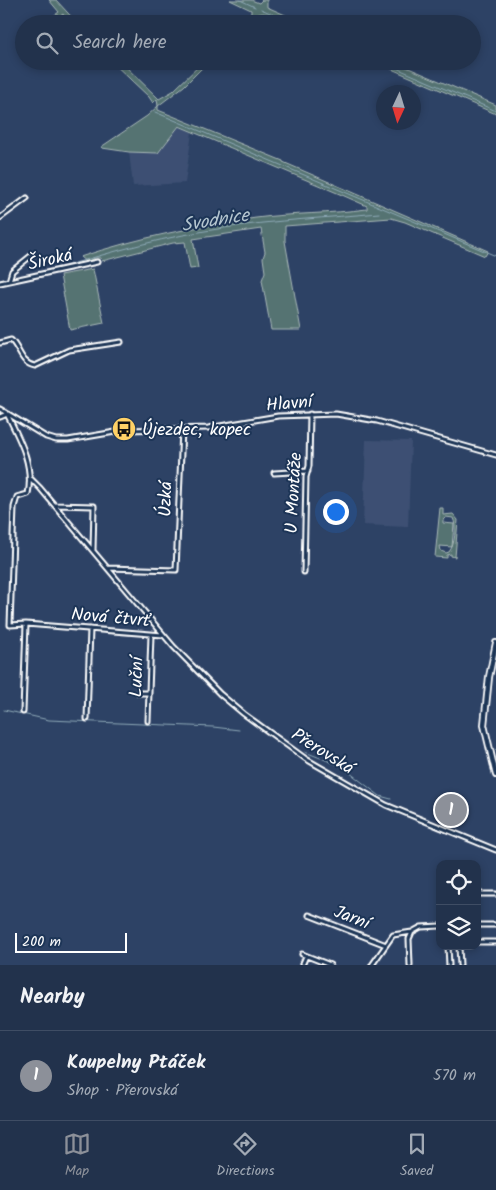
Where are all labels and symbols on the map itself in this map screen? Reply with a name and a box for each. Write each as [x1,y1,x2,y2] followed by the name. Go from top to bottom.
[376,85,421,130] north arrow
[179,200,254,241] water label: Svodnice
[25,241,77,280] street label: Široká
[265,388,316,421] street label: Hlavní
[111,416,137,442] bus stop icon: Újezdec, kopec
[142,416,251,445] place label: Újezdec, kopec
[278,452,311,534] street label: U Montáže
[151,479,182,517] street label: Úzká
[323,499,349,525] your location
[70,601,153,637] street label: Nová čtvrť
[122,654,153,698] street label: Luční
[285,721,361,784] street label: Přerovská
[435,791,467,829] pin: 1
[329,898,376,939] street label: Jarní
[15,930,128,953] scale bar

